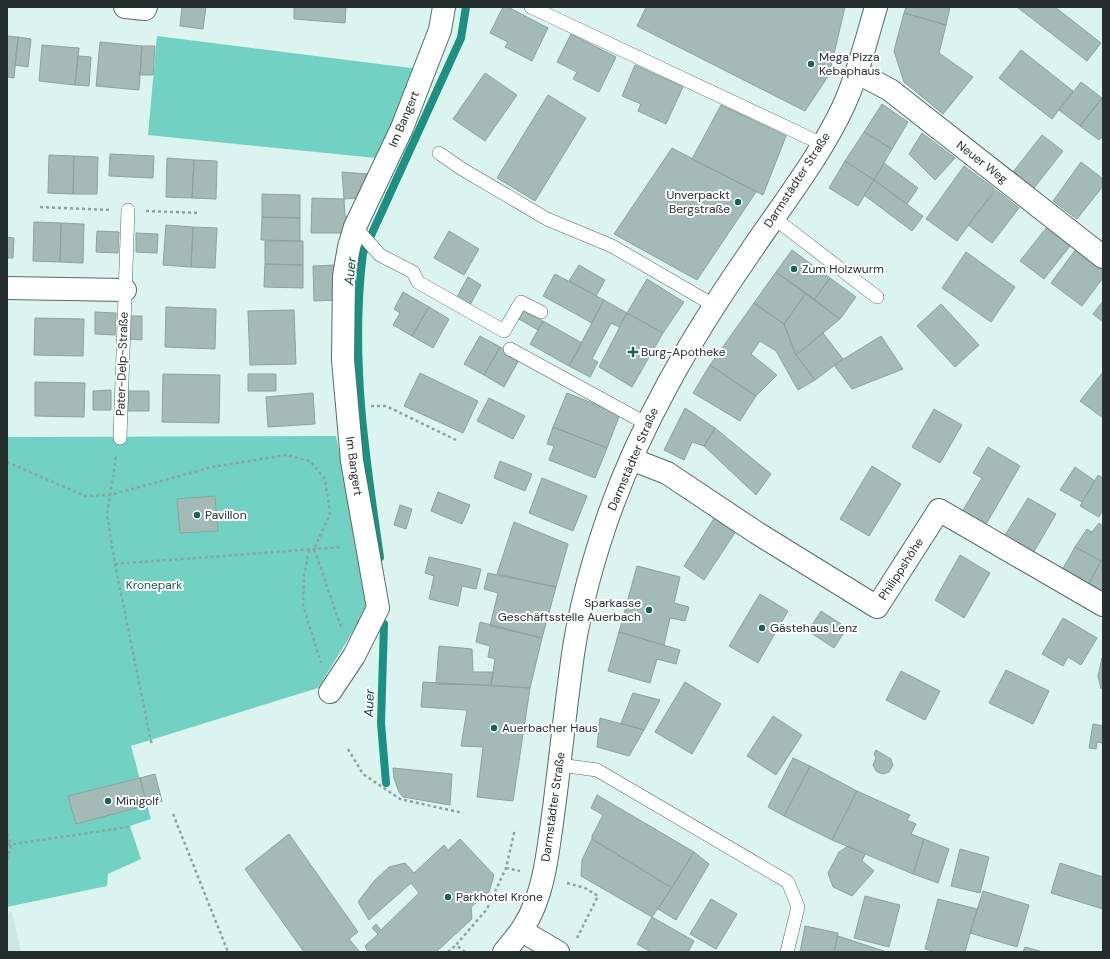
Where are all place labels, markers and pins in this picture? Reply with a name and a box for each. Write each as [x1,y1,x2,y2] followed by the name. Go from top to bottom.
[819,49,880,79] place label: Mega Pizza Kebaphaus
[806,59,816,69] marker: Mega Pizza Kebaphaus
[666,187,730,217] place label: Unverpackt Bergstraße
[733,197,743,207] marker: Unverpackt Bergstraße
[802,261,884,277] place label: Zum Holzwurm
[789,264,799,274] marker: Zum Holzwurm
[641,344,726,360] place label: Burg-Apotheke
[628,347,638,357] marker: Burg-Apotheke
[205,507,247,523] place label: Pavillon
[192,510,202,520] marker: Pavillon
[498,595,641,625] place label: Sparkasse Geschäftsstelle Auerbach
[644,605,654,615] marker: Sparkasse Geschäftsstelle Auerbach
[770,620,858,636] place label: Gästehaus Lenz
[757,623,767,633] marker: Gästehaus Lenz
[502,720,598,736] place label: Auerbacher Haus
[489,723,499,733] marker: Auerbacher Haus
[116,793,159,809] place label: Minigolf
[103,796,113,806] marker: Minigolf
[456,889,543,905] place label: Parkhotel Krone
[443,892,453,902] marker: Parkhotel Krone

